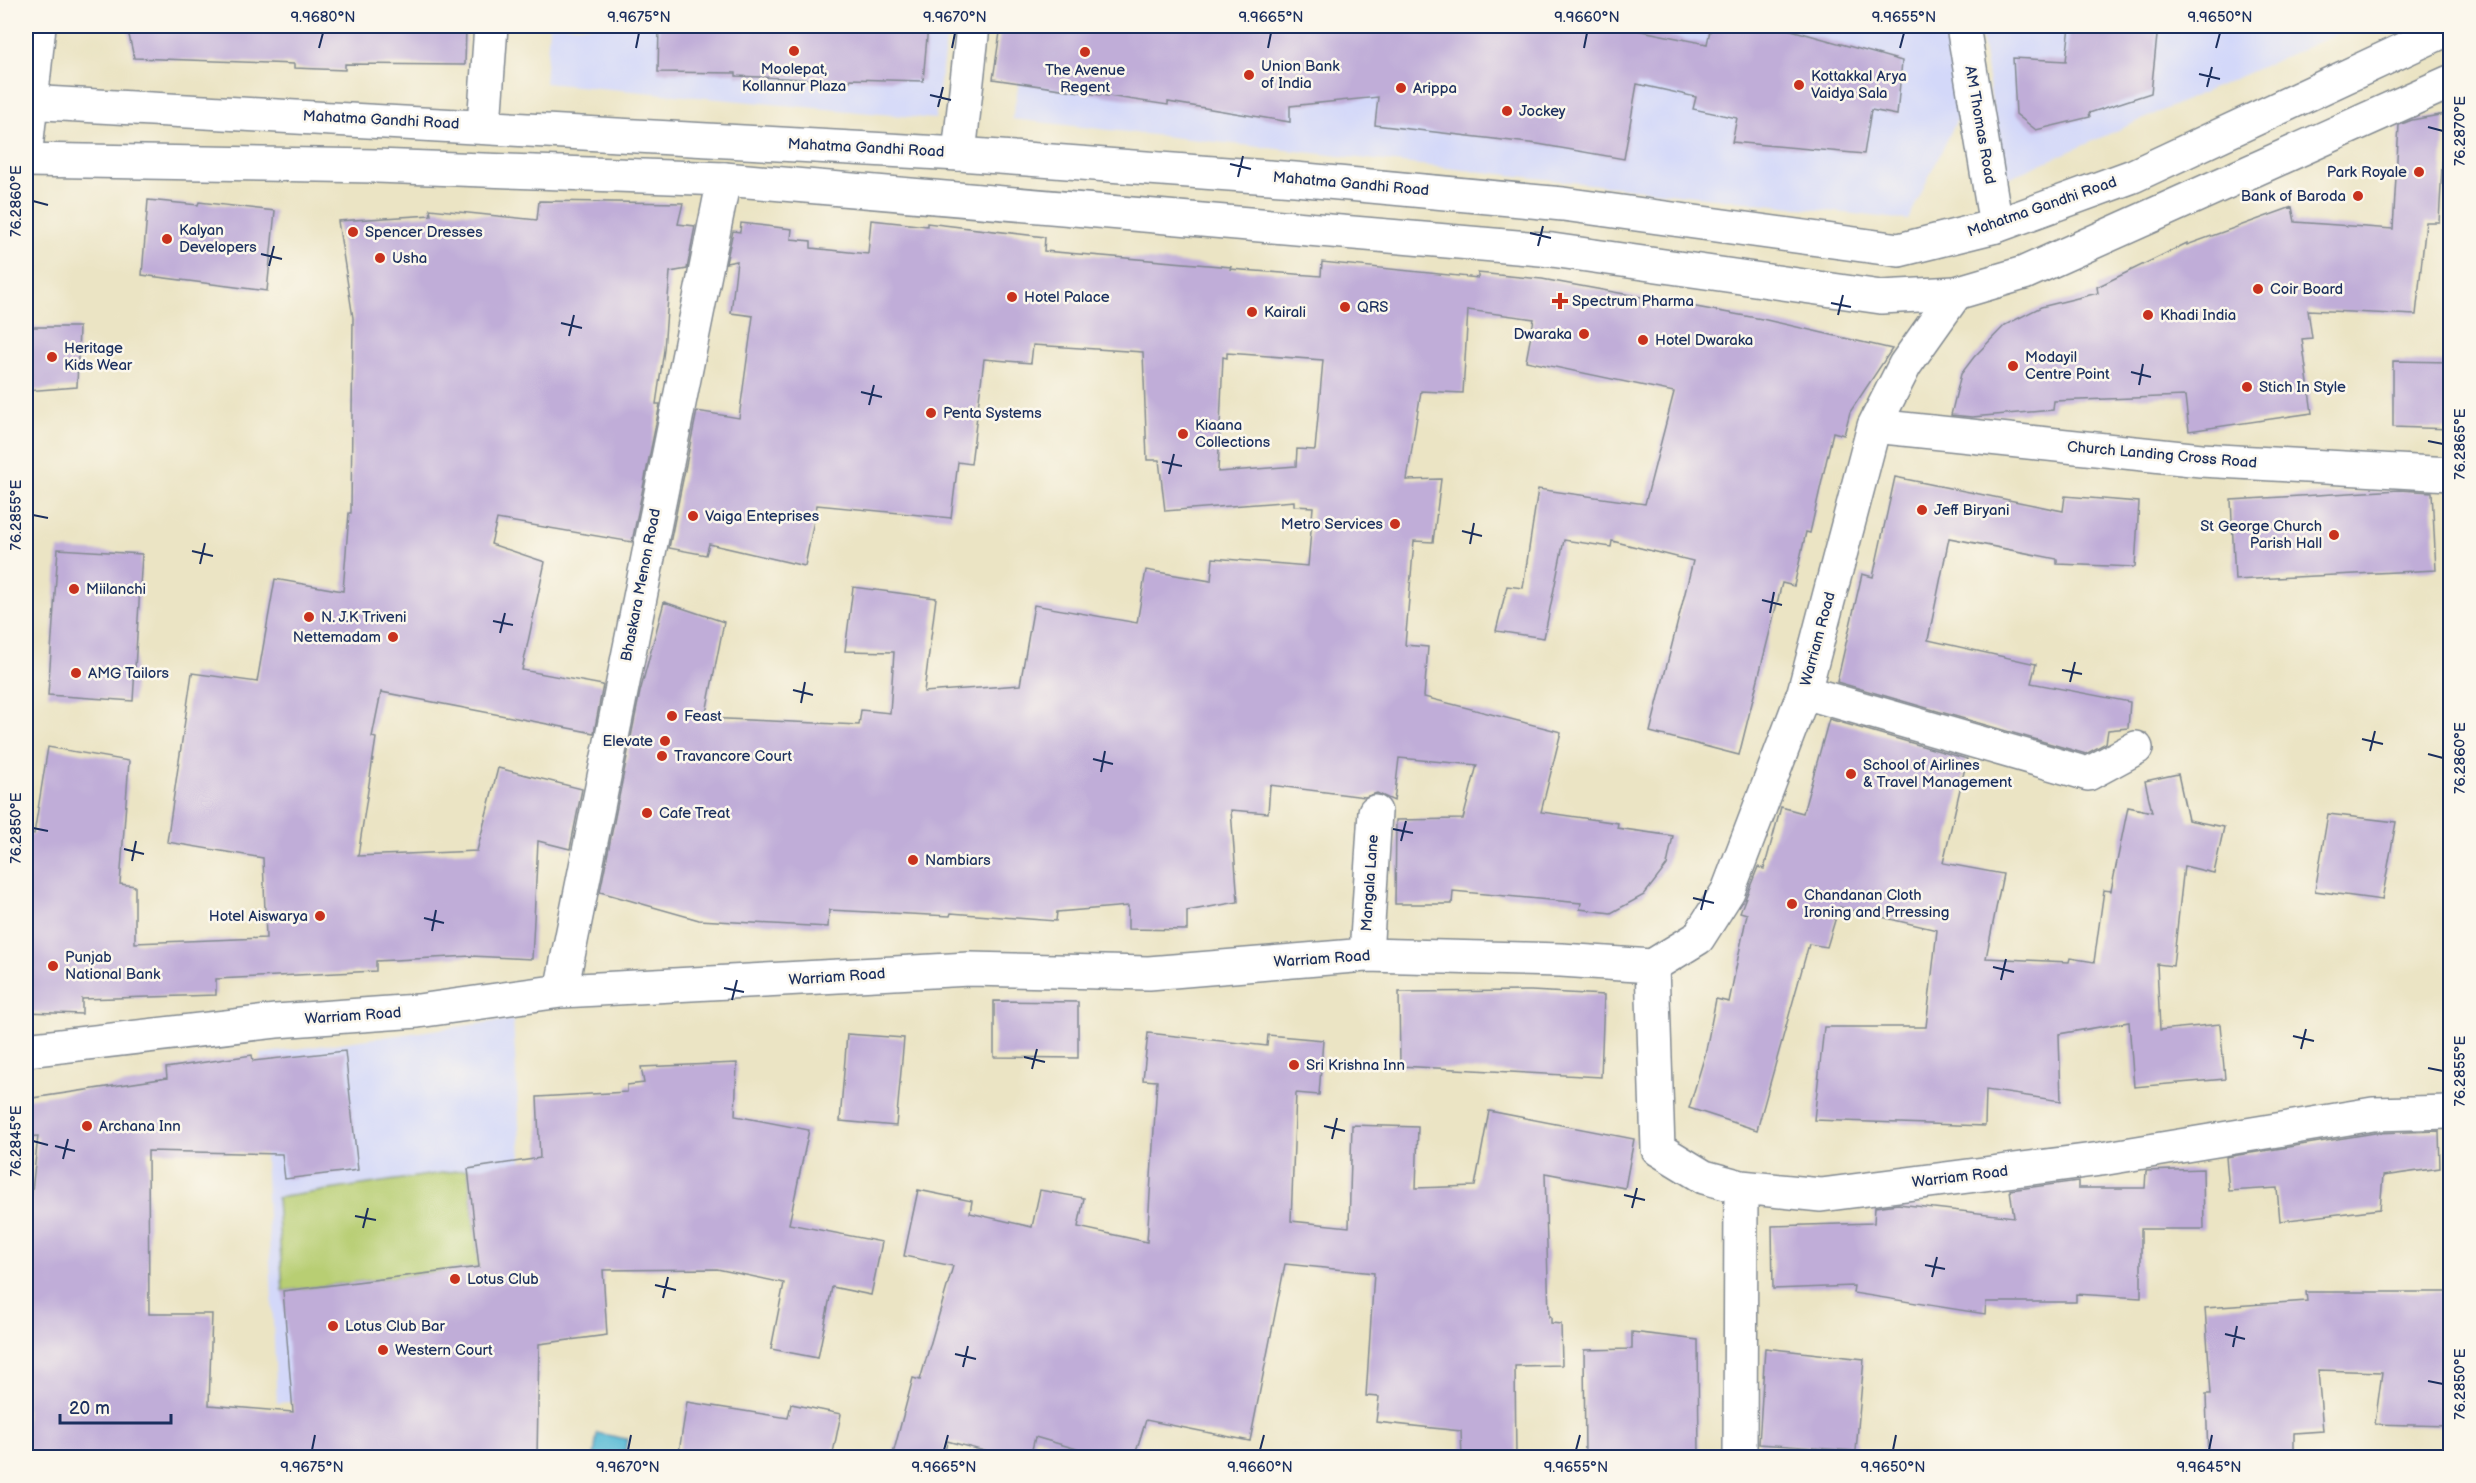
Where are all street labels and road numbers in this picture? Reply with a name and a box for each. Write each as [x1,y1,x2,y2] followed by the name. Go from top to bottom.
[1960,64,2000,186] street label: AM Thomas Road
[302,106,460,134] street label: Mahatma Gandhi Road
[787,134,945,162] street label: Mahatma Gandhi Road
[1272,168,1430,200] street label: Mahatma Gandhi Road
[1965,173,2119,241] street label: Mahatma Gandhi Road
[2066,437,2258,473] street label: Church Landing Cross Road
[617,507,665,663] street label: Bhaskara Menon Road
[1796,590,1840,688] street label: Warriam Road
[1357,834,1383,932] street label: Mangala Lane
[1273,946,1371,972] street label: Warriam Road
[788,964,886,990] street label: Warriam Road
[304,1003,402,1029] street label: Warriam Road
[1911,1162,2009,1192] street label: Warriam Road

